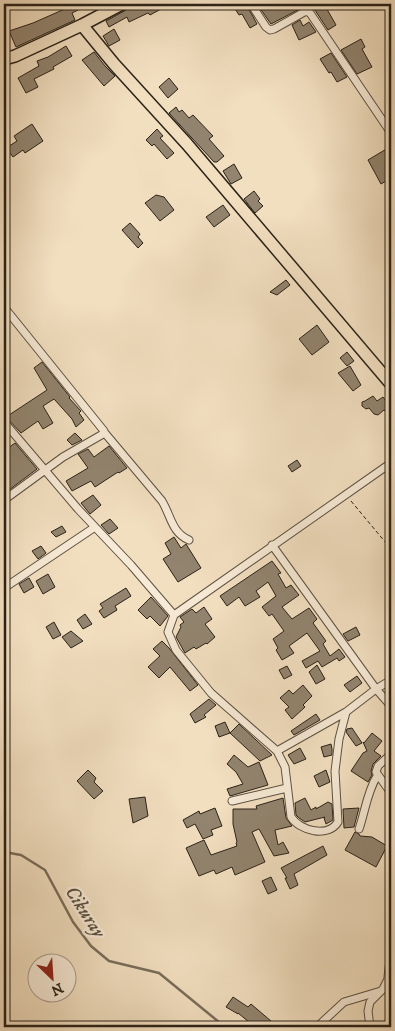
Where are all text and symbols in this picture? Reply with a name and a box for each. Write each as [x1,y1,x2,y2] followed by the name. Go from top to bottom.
[60,882,111,943] water label: Cikuray
[28,954,78,1004] north arrow
[48,978,66,1000] text: N

